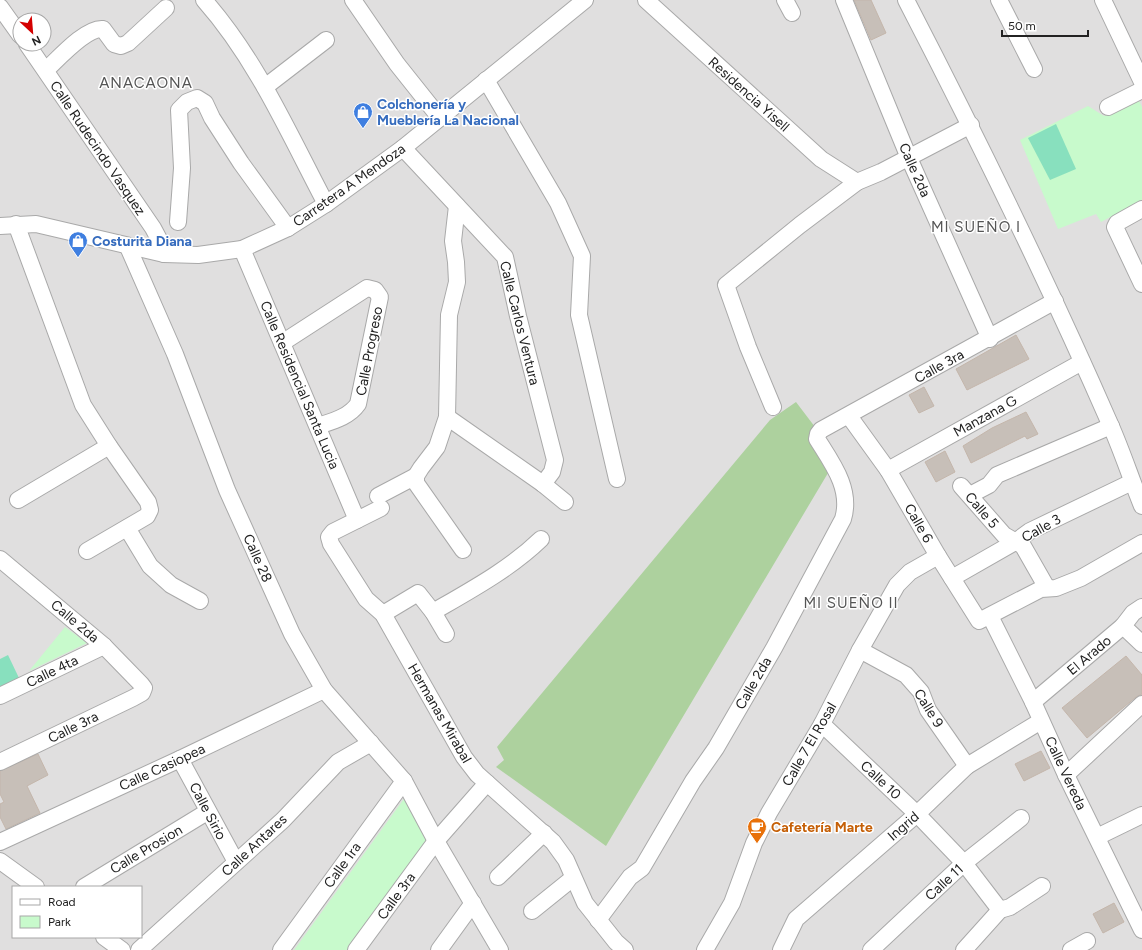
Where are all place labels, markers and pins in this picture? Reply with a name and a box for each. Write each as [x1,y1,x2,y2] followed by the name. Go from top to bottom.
[377,96,519,129] place label: Colchonería y Mueblería La Nacional
[352,101,374,129] shop icon: Colchonería y Mueblería La Nacional
[67,230,89,258] shop icon: Costurita Diana
[92,233,192,250] place label: Costurita Diana
[746,816,768,844] cafe icon: Cafetería Marte
[771,819,873,836] place label: Cafetería Marte

